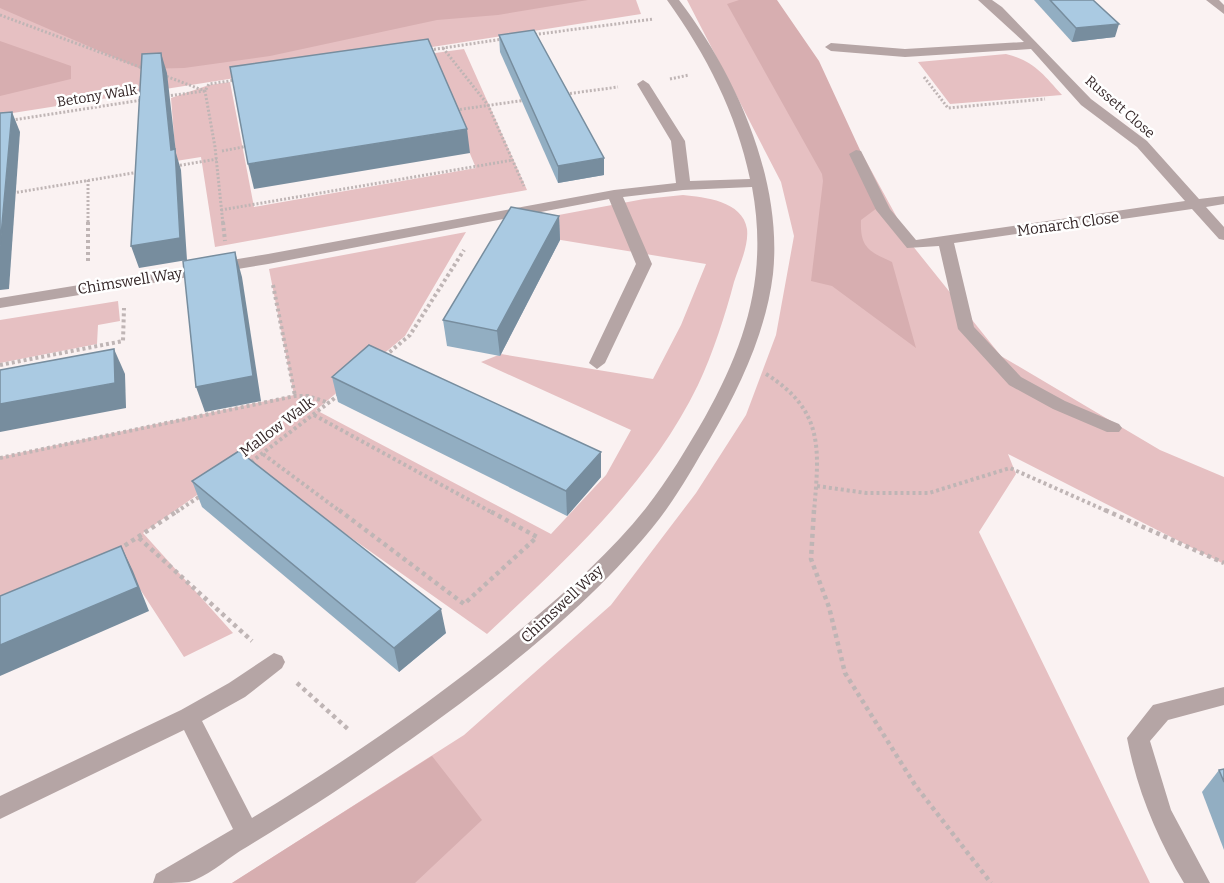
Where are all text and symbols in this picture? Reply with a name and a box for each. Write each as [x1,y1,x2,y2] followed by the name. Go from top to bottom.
[1082,72,1158,142] street label: Russett Close
[56,81,138,111] street label: Betony Walk
[1016,208,1120,240] street label: Monarch Close
[76,264,184,298] street label: Chimswell Way
[236,393,318,461] street label: Mallow Walk
[517,561,607,647] street label: Chimswell Way

